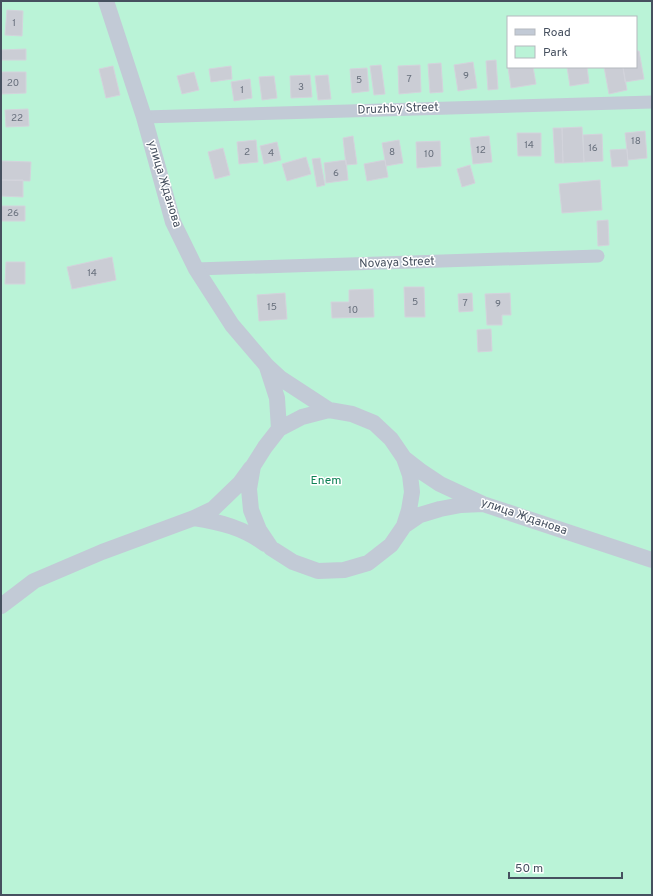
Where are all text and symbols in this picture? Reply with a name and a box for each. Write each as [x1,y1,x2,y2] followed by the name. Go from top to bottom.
[507,16,637,68] legend
[12,17,16,30] house number: 1
[543,25,571,41] text: Road
[543,45,568,61] text: Park
[463,70,469,83] house number: 9
[406,73,412,86] house number: 7
[356,74,362,87] house number: 5
[7,77,19,90] house number: 20
[298,81,304,94] house number: 3
[240,84,244,97] house number: 1
[357,100,439,118] street label: Druzhby Street
[11,112,23,125] house number: 22
[631,135,641,148] house number: 18
[143,139,185,229] street label: улица Жданова
[524,139,534,152] house number: 14
[588,142,598,155] house number: 16
[476,144,486,157] house number: 12
[244,146,250,159] house number: 2
[389,146,395,159] house number: 8
[268,147,274,160] house number: 4
[424,148,434,161] house number: 10
[333,167,339,180] house number: 6
[7,207,19,220] house number: 26
[359,254,435,272] street label: Novaya Street
[87,267,97,280] house number: 14
[412,296,418,309] house number: 5
[462,297,468,310] house number: 7
[495,298,501,311] house number: 9
[267,301,277,314] house number: 15
[348,304,358,317] house number: 10
[311,473,341,489] park label: Enem
[479,495,569,539] street label: улица Жданова
[509,854,622,880] scale bar
[515,861,543,877] text: 50 m

